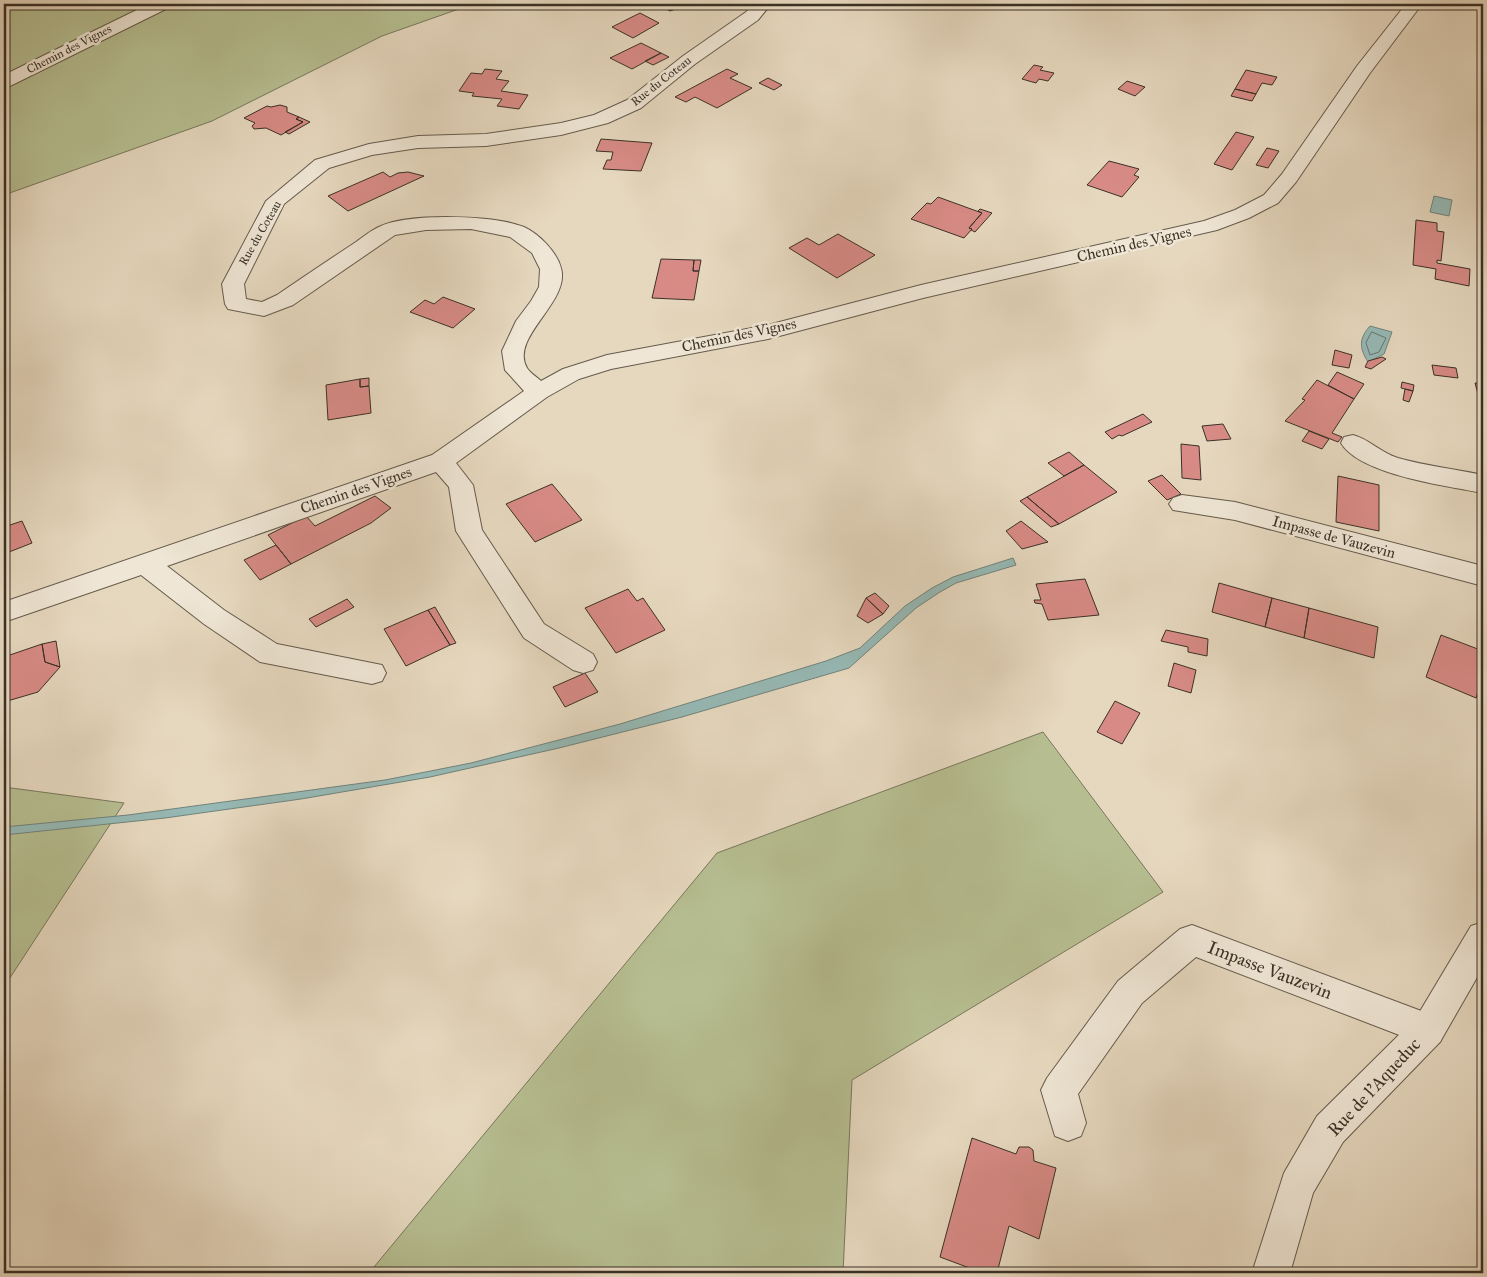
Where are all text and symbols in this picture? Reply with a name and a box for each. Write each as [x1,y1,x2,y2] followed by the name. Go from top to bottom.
[24,22,114,77] street label: Chemin des Vignes
[628,53,694,109] street label: Rue du Coteau
[236,198,284,268] street label: Rue du Coteau
[1075,222,1193,266] street label: Chemin des Vignes
[680,314,798,356] street label: Chemin des Vignes
[298,462,414,518] street label: Chemin des Vignes
[1271,512,1397,562] street label: Impasse de Vauzevin
[1205,936,1336,1004] street label: Impasse Vauzevin
[1323,1033,1426,1141] street label: Rue de l'Aqueduc

